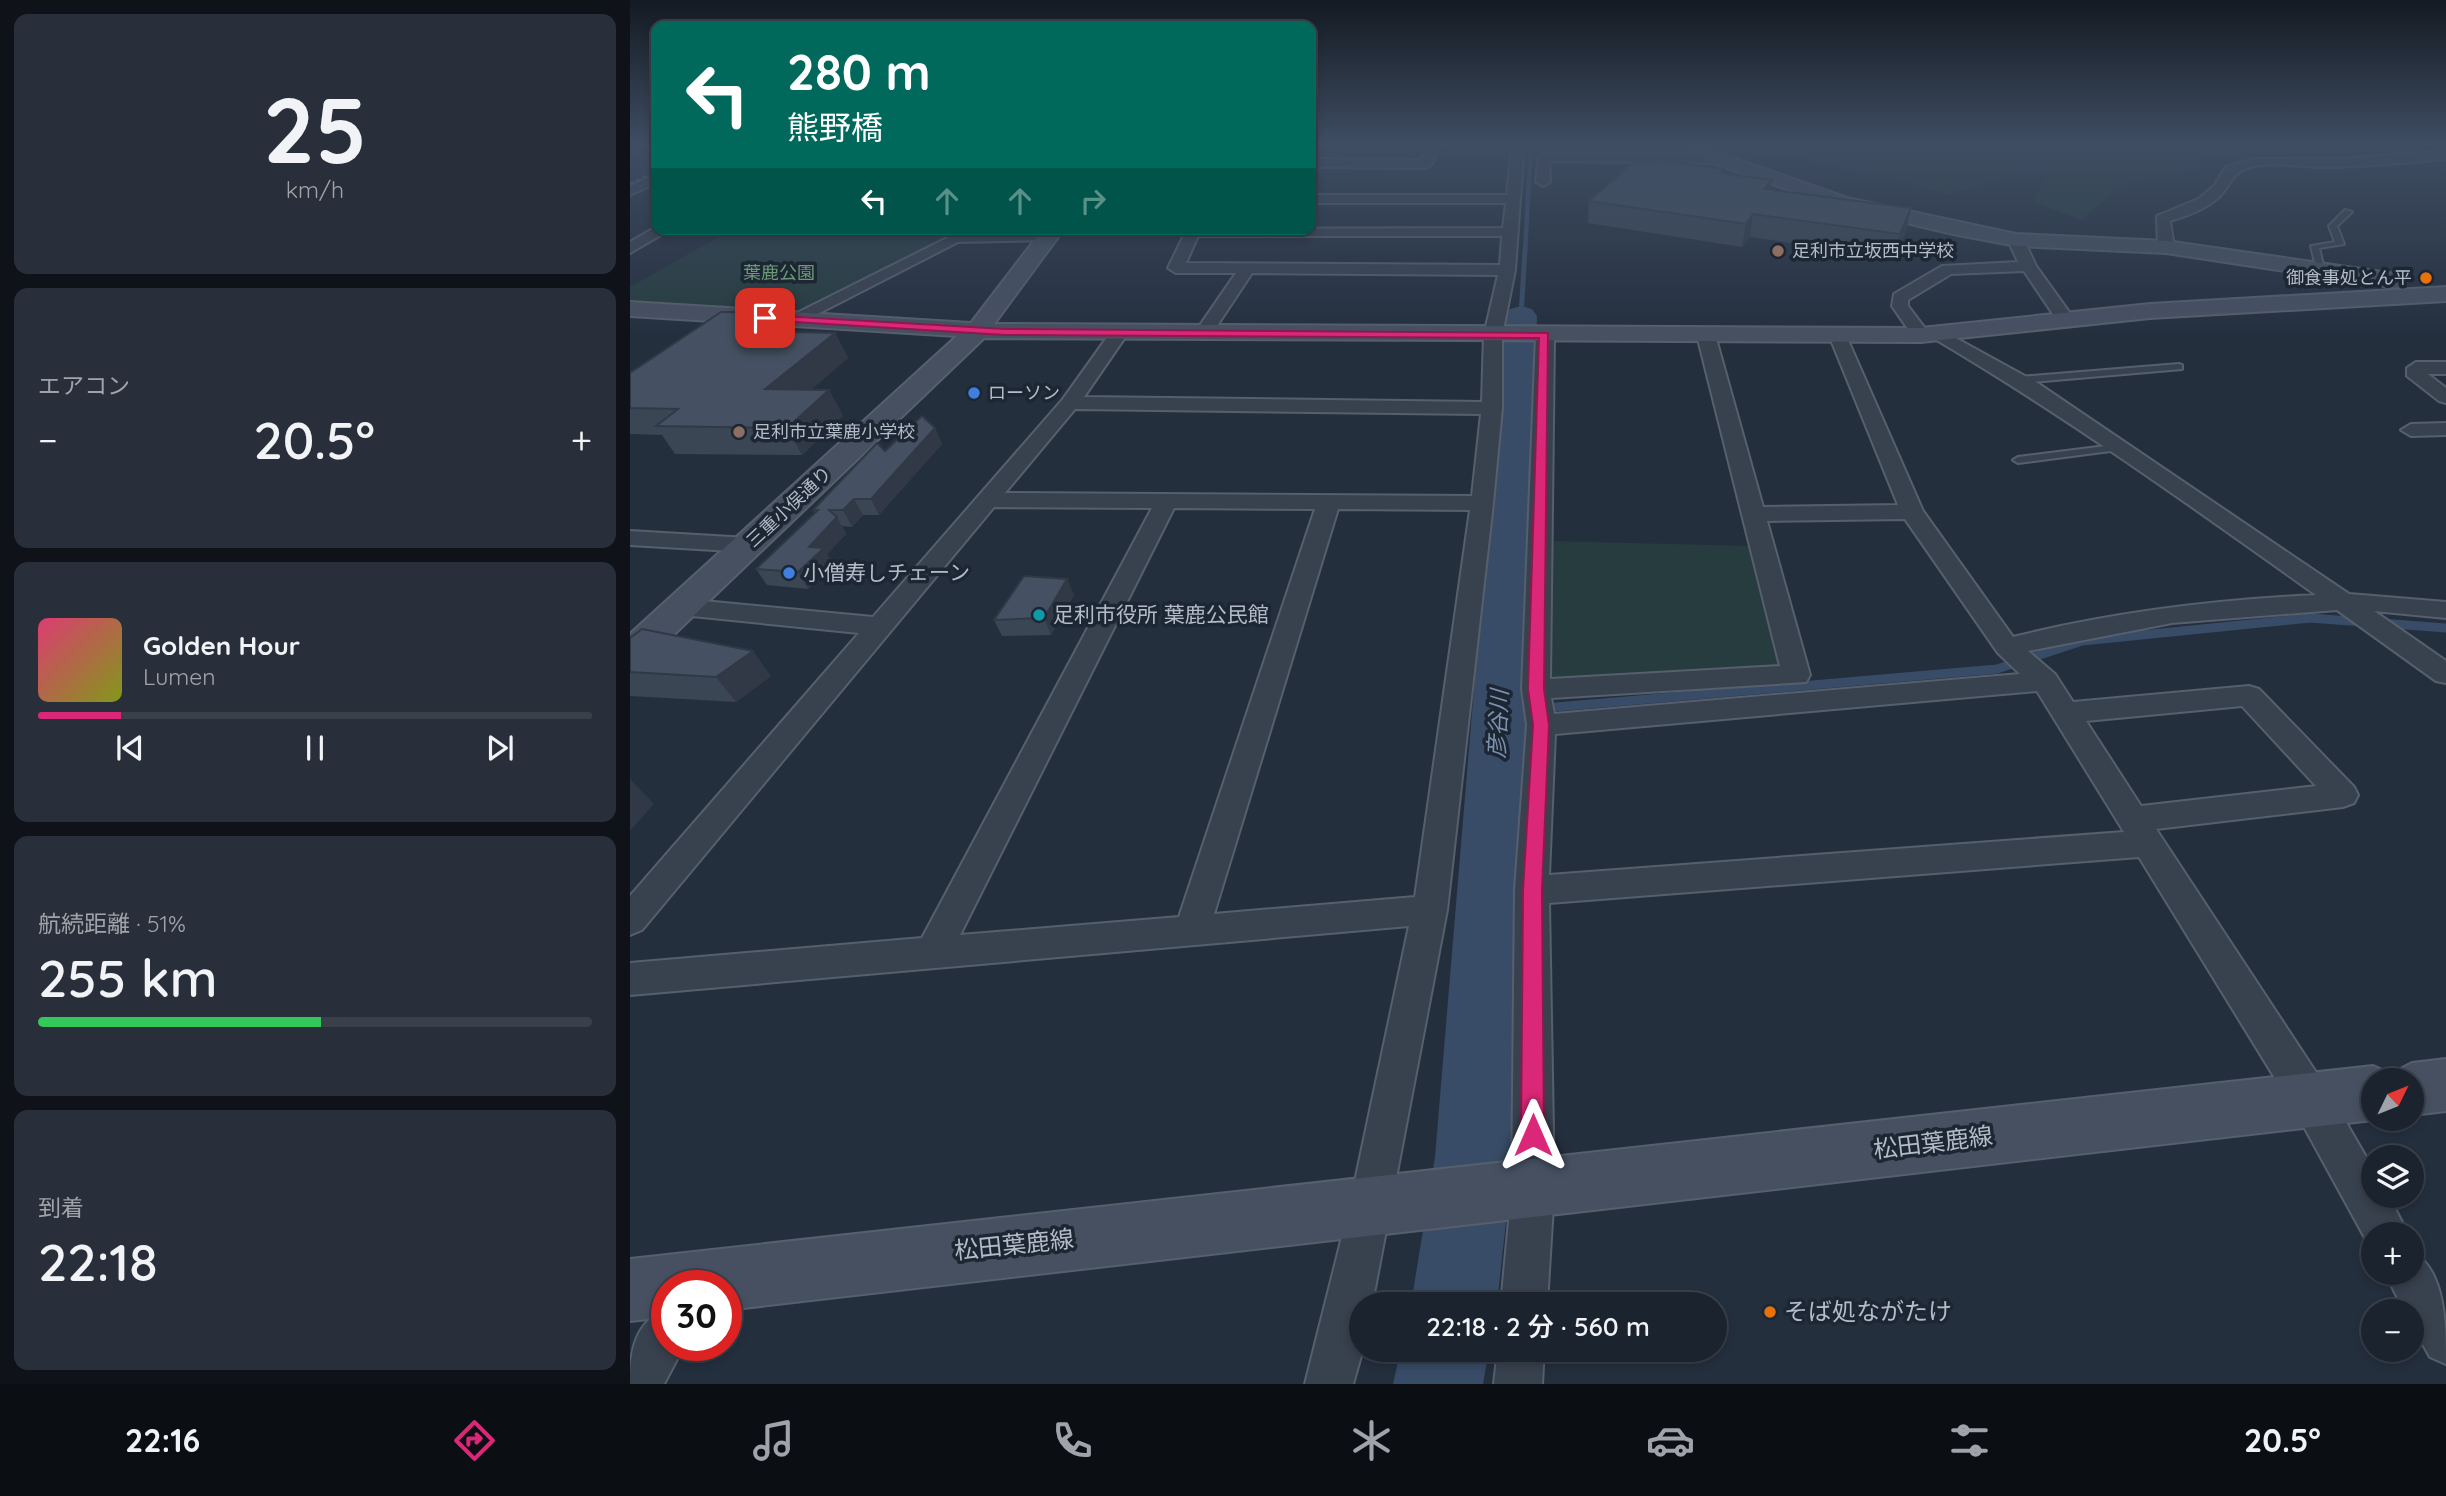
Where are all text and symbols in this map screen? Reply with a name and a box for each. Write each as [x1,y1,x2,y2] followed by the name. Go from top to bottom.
[787,41,931,102] text: 280 m
[672,49,763,140] icon: left
[263,72,367,186] text: 25
[787,107,883,147] text: 熊野橋
[286,175,344,204] text: km/h
[855,182,893,220] icon: left
[928,182,966,220] icon: ahead
[1001,182,1039,220] icon: ahead
[1074,182,1112,220] icon: right
[1792,239,1954,262] place label: 足利市立坂西中学校
[1770,243,1786,259] marker: 足利市立坂西中学校
[743,261,815,284] park label: 葉鹿公園
[2286,266,2412,289] place label: 御食事処とん平
[2418,270,2434,286] marker: 御食事処とん平
[735,288,795,348] pin
[746,299,784,337] icon: arrive
[38,371,130,400] text: エアコン
[988,381,1060,404] place label: ローソン
[966,385,982,401] marker: ローソン
[253,407,375,472] text: 20.5°
[38,416,58,464] text: −
[571,416,592,464] text: +
[753,420,915,443] place label: 足利市立葉鹿小学校
[731,424,747,440] marker: 足利市立葉鹿小学校
[741,461,836,552] street label: 三重小俣通り
[803,559,970,585] place label: 小僧寿しチェーン
[781,565,797,581] marker: 小僧寿しチェーン
[1053,601,1269,627] place label: 足利市役所 葉鹿公民館
[1031,607,1047,623] marker: 足利市役所 葉鹿公民館
[143,629,300,662] text: Golden Hour
[143,662,216,691] text: Lumen
[1481,686,1514,759] water label: 彦谷川
[111,729,149,767] icon: previous
[296,729,334,767] icon: pause
[481,729,519,767] icon: next
[38,909,186,938] text: 航続距離 · 51%
[38,945,217,1010] text: 255 km
[2361,1068,2424,1130] north arrow
[2361,1068,2424,1362] map controls
[1496,1098,1570,1172] position arrow
[1871,1120,1994,1164] street label: 松田葉鹿線
[2361,1145,2424,1208] button: layers
[38,1193,84,1222] text: 到着
[2361,1222,2424,1285] button: +
[953,1223,1075,1265] street label: 松田葉鹿線
[38,1229,158,1294] text: 22:18
[651,1270,742,1361] speed limit sign: 30
[1784,1296,1952,1326] place label: そば処ながたけ
[2361,1299,2424,1362] button: −
[1762,1304,1778,1320] marker: そば処ながたけ
[1426,1310,1650,1343] text: 22:18 · 2 分 · 560 m
[450,1416,499,1465] icon: directions
[749,1416,798,1465] icon: music
[1048,1416,1097,1465] icon: phone
[1347,1416,1396,1465] icon: climate
[1646,1416,1695,1465] icon: car
[1945,1416,1994,1465] icon: filters
[125,1420,200,1460] text: 22:16
[2244,1420,2321,1460] text: 20.5°

